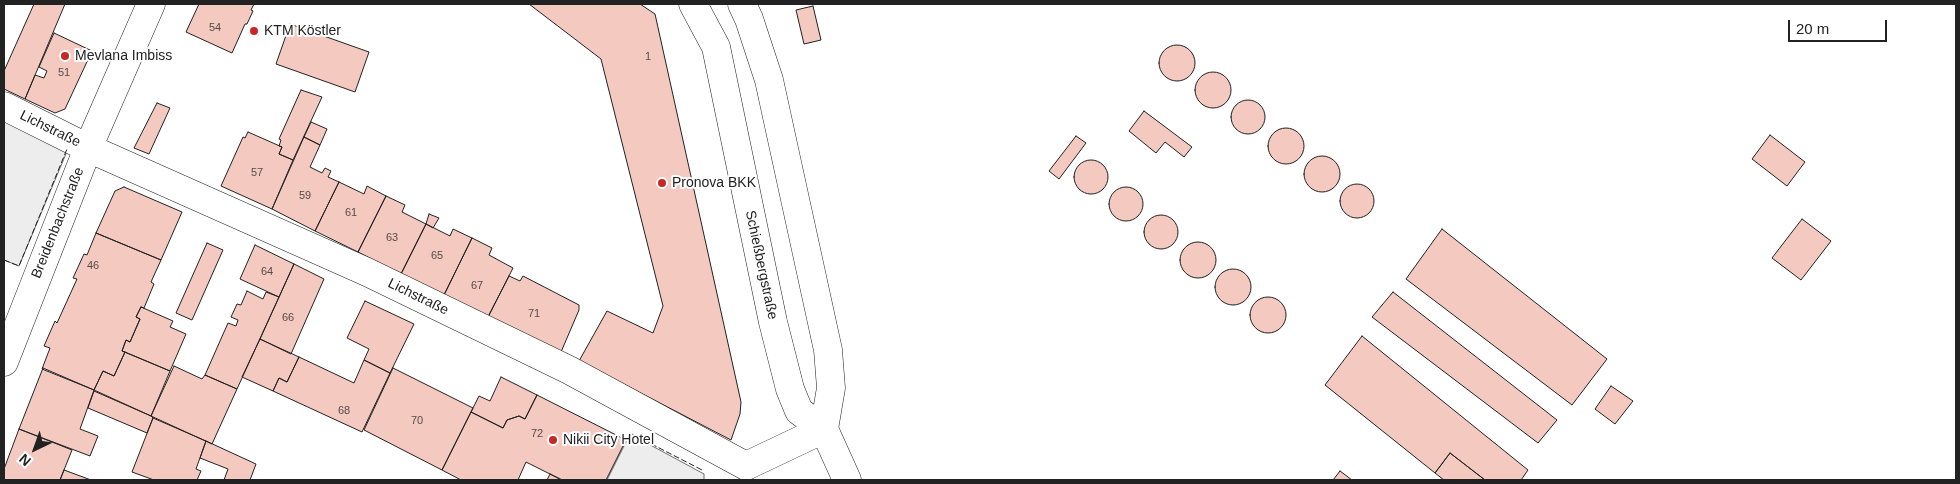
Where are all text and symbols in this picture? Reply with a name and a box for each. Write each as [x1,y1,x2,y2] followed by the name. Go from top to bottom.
[1790,10,1889,42] scale bar
[1796,20,1829,37] text: 20 m
[209,21,221,35] house number: 54
[264,23,341,39] place label: KTM Köstler
[248,25,260,37] marker: KTM Köstler
[75,48,172,64] place label: Mevlana Imbiss
[59,50,71,62] marker: Mevlana Imbiss
[645,50,651,64] house number: 1
[58,66,70,80] house number: 51
[17,107,83,151] street label: Lichstraße
[28,165,88,281] street label: Breidenbachstraße
[251,166,263,180] house number: 57
[672,175,756,191] place label: Pronova BKK
[656,177,668,189] marker: Pronova BKK
[299,189,311,203] house number: 59
[345,206,357,220] house number: 61
[741,209,781,321] street label: Schießbergstraße
[386,231,398,245] house number: 63
[431,249,443,263] house number: 65
[87,259,99,273] house number: 46
[261,265,273,279] house number: 64
[385,275,451,319] street label: Lichstraße
[471,279,483,293] house number: 67
[528,307,540,321] house number: 71
[282,311,294,325] house number: 66
[338,404,350,418] house number: 68
[411,414,423,428] house number: 70
[10,424,60,474] north arrow
[531,427,543,441] house number: 72
[563,432,654,448] place label: Nikii City Hotel
[547,434,559,446] marker: Nikii City Hotel
[16,451,34,469] text: N

